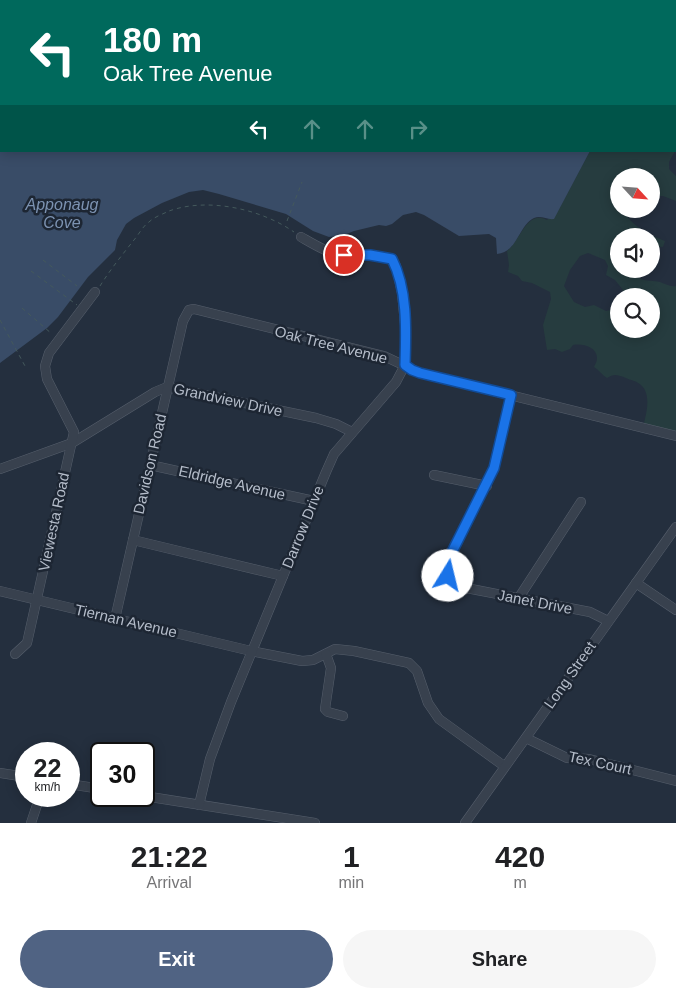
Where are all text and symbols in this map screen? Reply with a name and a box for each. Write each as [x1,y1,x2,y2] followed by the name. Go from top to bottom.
[20,20,85,85] icon: left
[103,20,202,59] text: 180 m
[103,61,273,86] text: Oak Tree Avenue
[245,115,273,143] icon: left
[298,115,326,143] icon: ahead
[351,115,379,143] icon: ahead
[404,115,432,143] icon: right
[610,168,660,218] north arrow
[610,168,660,338] map controls
[25,196,99,231] water label: Apponaug Cove
[610,228,660,278] button: sound
[323,234,365,276] pin
[330,241,358,269] icon: arrive
[610,288,660,338] button: search
[273,322,389,367] street label: Oak Tree Avenue
[172,380,284,419] street label: Grandview Drive
[130,412,169,516] street label: Davidson Road
[177,462,287,503] street label: Eldridge Avenue
[35,471,72,573] street label: Viewesta Road
[278,483,327,571] street label: Darrow Drive
[421,549,473,601] position arrow
[496,586,574,617] street label: Janet Drive
[73,601,179,641] street label: Tiernan Avenue
[540,637,599,711] street label: Long Street
[90,742,155,807] speed limit sign: 30
[567,748,634,778] street label: Tex Court
[34,754,61,782] text: 22
[34,780,61,794] text: km/h
[131,840,208,873] text: 21:22
[343,840,360,873] text: 1
[495,840,545,873] text: 420
[147,874,192,891] text: Arrival
[338,874,364,891] text: min
[513,874,527,891] text: m
[20,930,333,988] button: Exit
[343,930,656,988] button: Share

